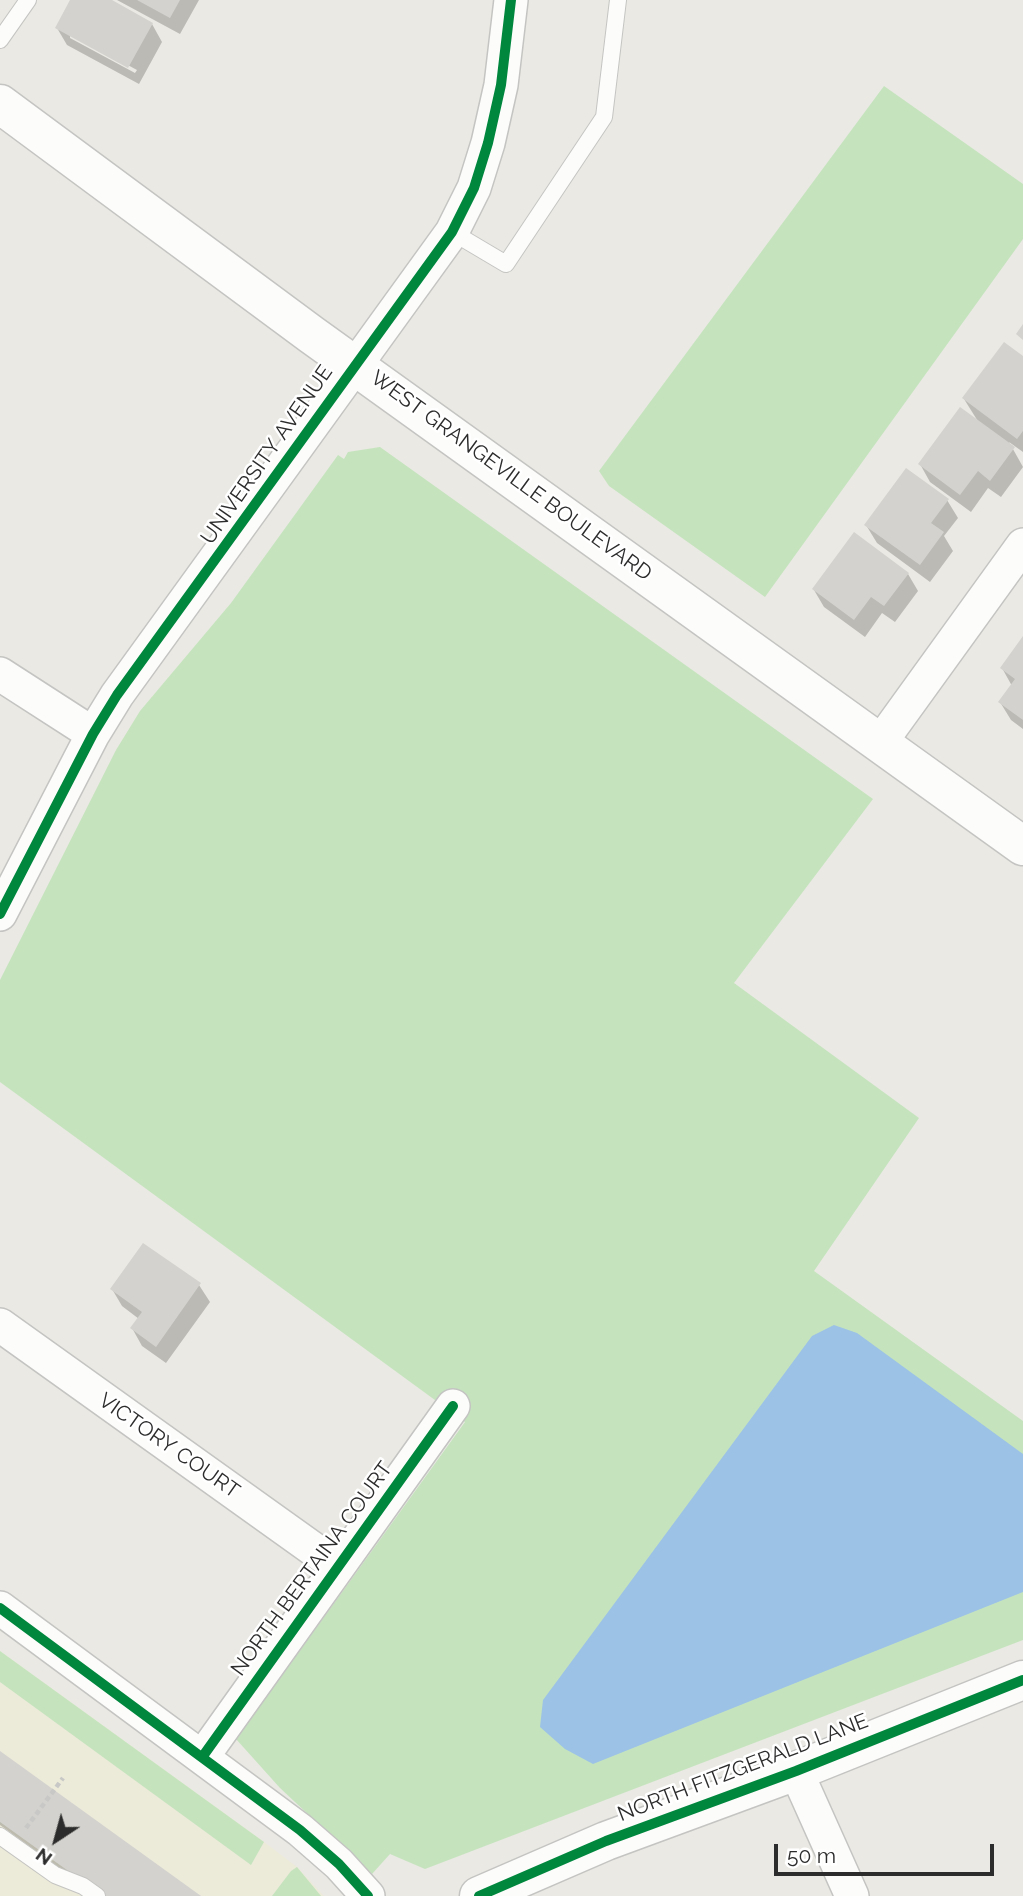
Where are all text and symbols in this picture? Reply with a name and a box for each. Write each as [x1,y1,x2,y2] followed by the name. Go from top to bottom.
[196,361,338,549] street label: UNIVERSITY AVENUE
[366,366,656,586] street label: WEST GRANGEVILLE BOULEVARD
[94,1388,244,1504] street label: VICTORY COURT
[226,1457,398,1681] street label: NORTH BERTAINA COURT
[614,1709,872,1827] street label: NORTH FITZGERALD LANE
[21,1805,91,1875] north arrow
[778,1829,998,1873] scale bar
[787,1843,836,1868] text: 50 m
[31,1844,56,1870] text: N

